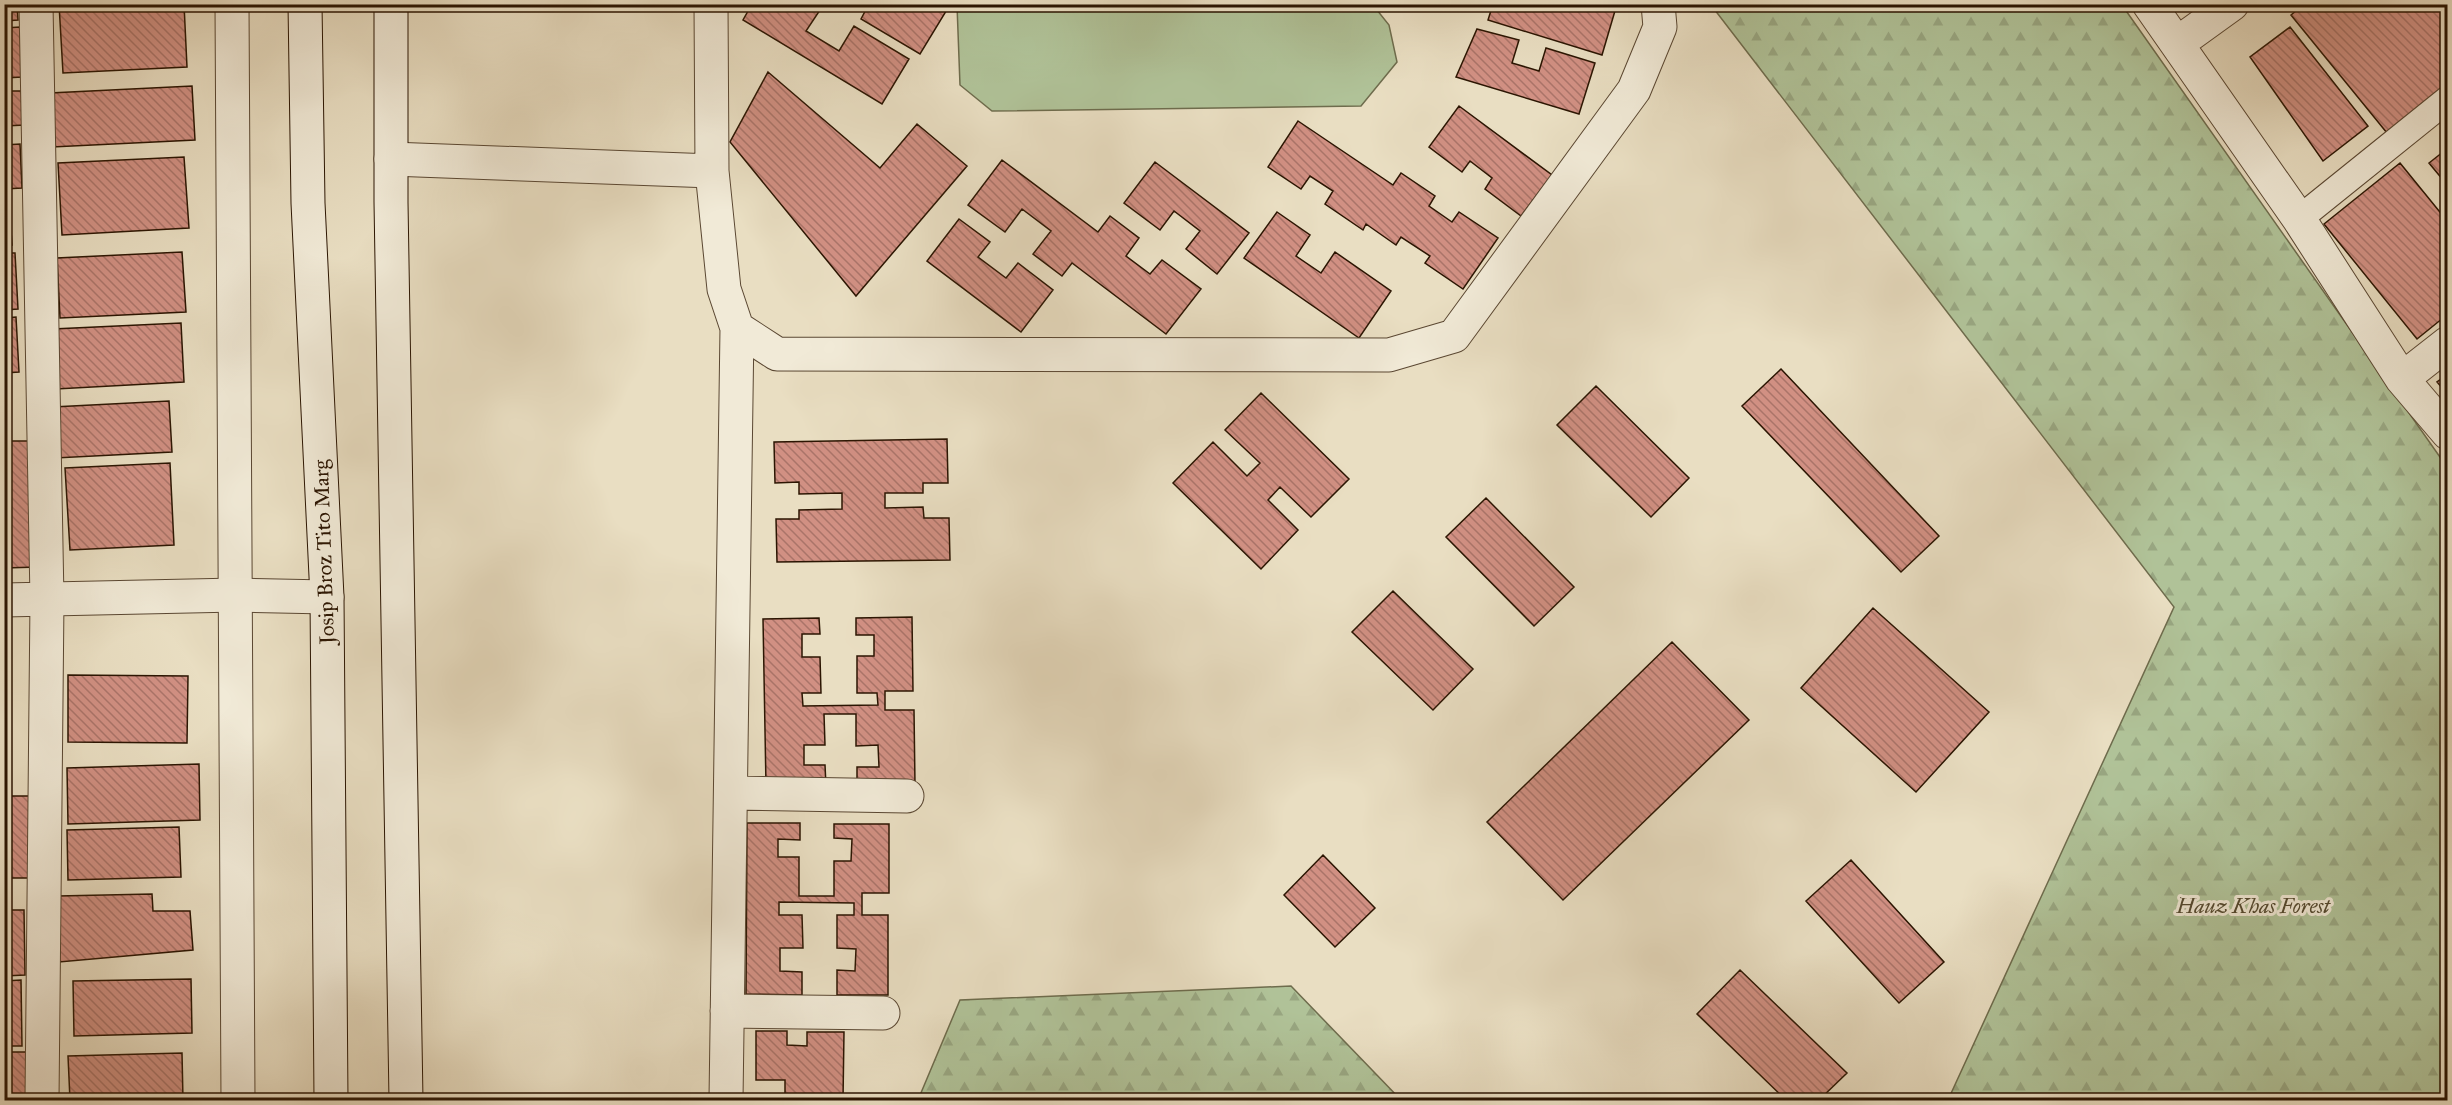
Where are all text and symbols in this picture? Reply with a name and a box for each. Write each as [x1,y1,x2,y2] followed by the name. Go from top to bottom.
[308,459,340,647] street label: Josip Broz Tito Marg
[2175,893,2331,919] park label: Hauz Khas Forest

